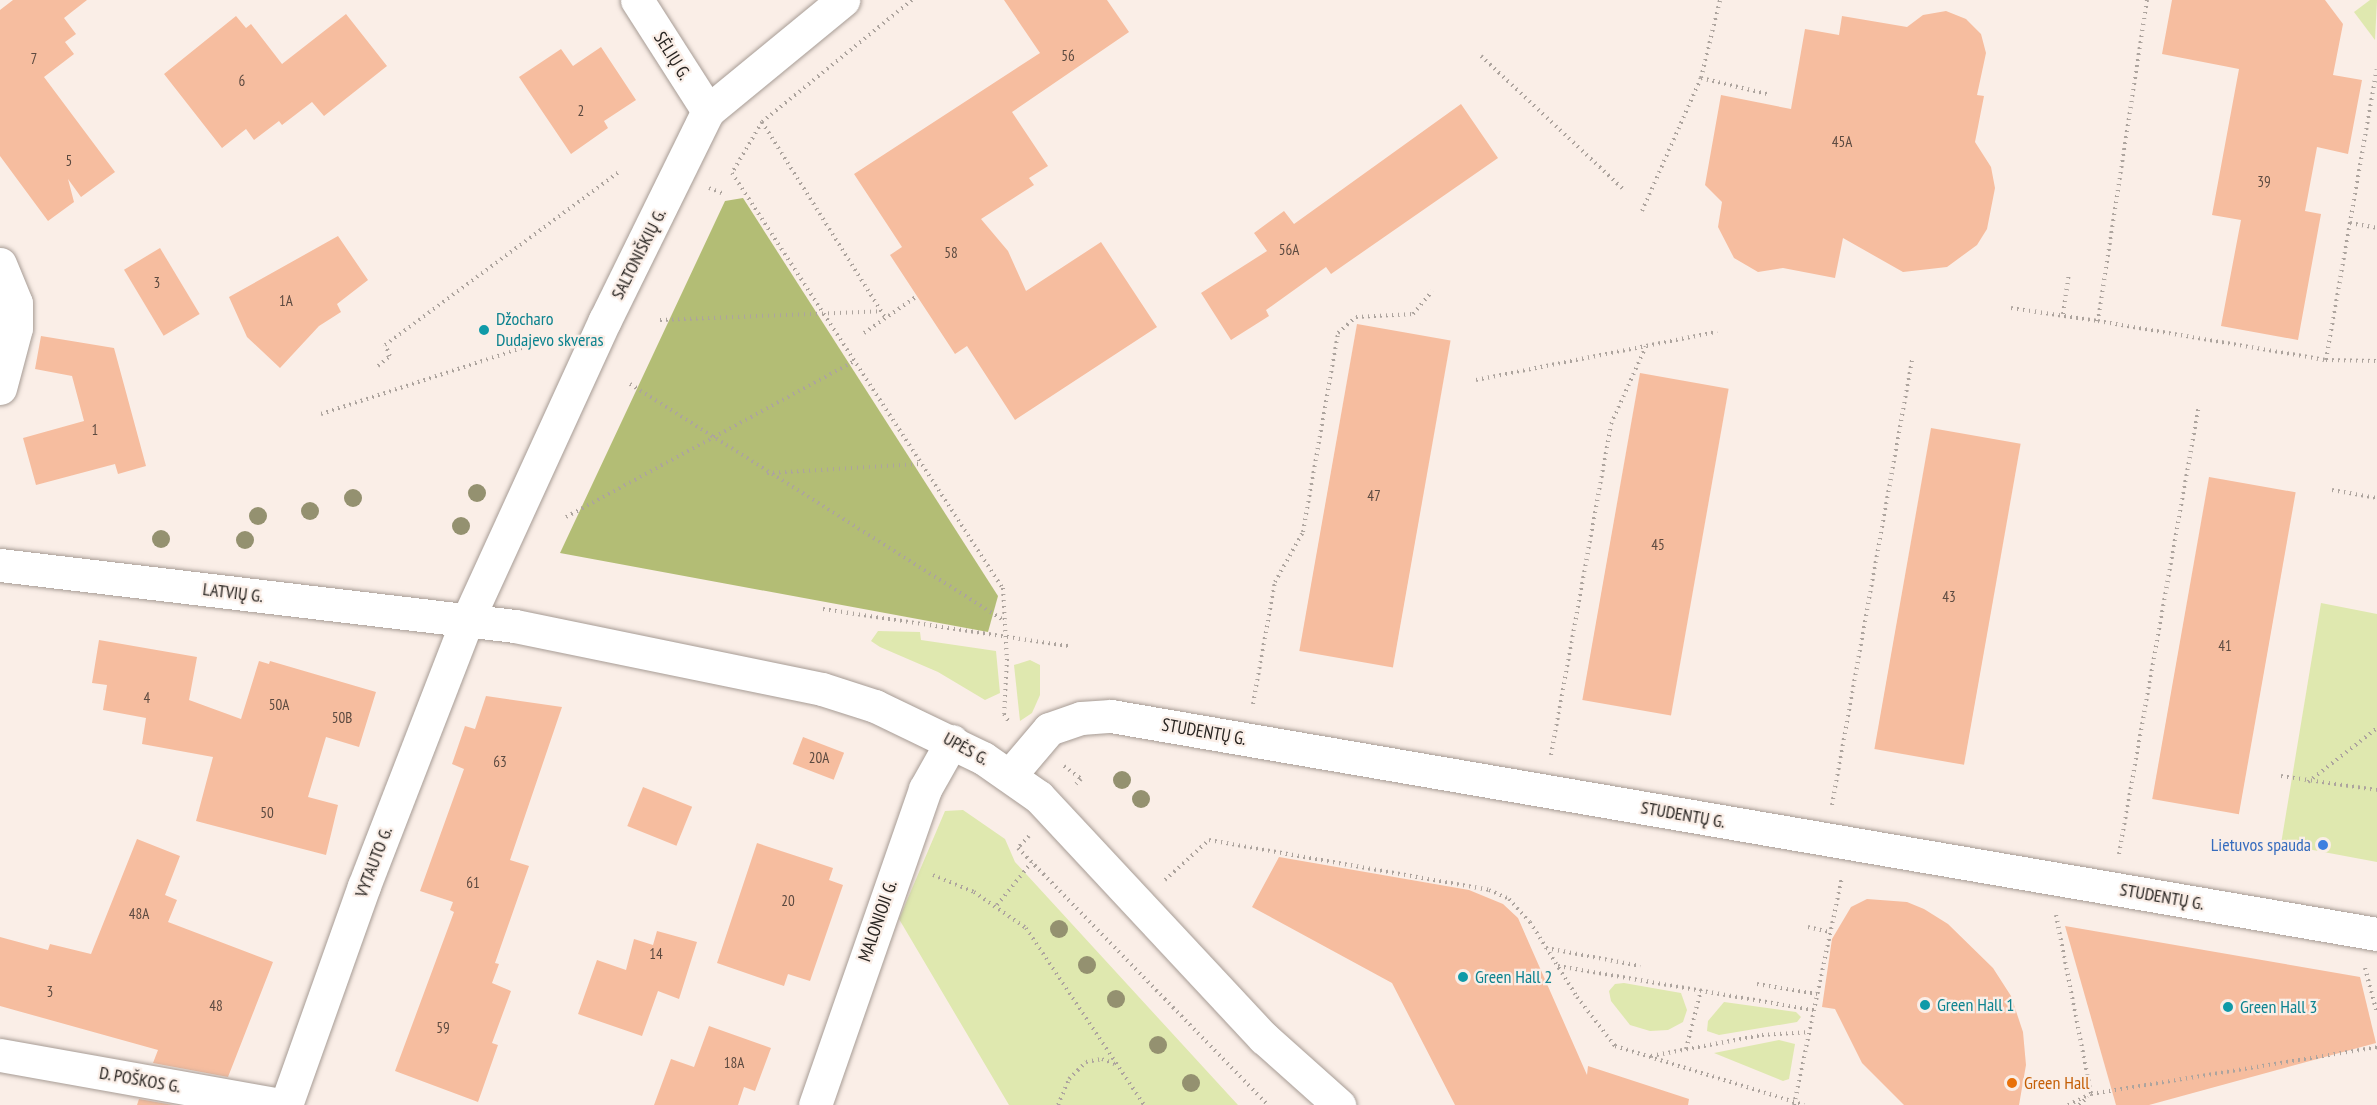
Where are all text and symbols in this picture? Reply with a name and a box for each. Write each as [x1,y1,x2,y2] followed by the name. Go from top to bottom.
[649,28,695,84] street label: SĖLIŲ G.
[1061,47,1075,65] house number: 56
[31,50,37,68] house number: 7
[239,72,245,90] house number: 6
[578,102,584,120] house number: 2
[1832,133,1852,151] house number: 45A
[66,152,72,170] house number: 5
[2257,173,2271,191] house number: 39
[607,205,671,303] street label: SALTONIŠKIŲ G.
[1279,241,1299,259] house number: 56A
[944,244,958,262] house number: 58
[154,274,160,292] house number: 3
[279,292,293,310] house number: 1A
[496,309,604,352] place label: Džocharo Dudajevo skveras
[477,323,491,337] marker: Džocharo Dudajevo skveras
[92,421,98,439] house number: 1
[1367,487,1381,505] house number: 47
[1651,536,1665,554] house number: 45
[202,579,264,607] street label: LATVIŲ G.
[1942,588,1956,606] house number: 43
[2218,637,2232,655] house number: 41
[144,689,150,707] house number: 4
[269,696,289,714] house number: 50A
[332,709,352,727] house number: 50B
[1160,714,1248,750] street label: STUDENTŲ G.
[939,728,993,770] street label: UPĖS G.
[809,749,829,767] house number: 20A
[493,753,507,771] house number: 63
[1639,797,1727,833] street label: STUDENTŲ G.
[260,804,274,822] house number: 50
[351,824,397,900] street label: VYTAUTO G.
[2211,834,2311,856] place label: Lietuvos spauda
[2316,838,2330,852] marker: Lietuvos spauda
[466,874,480,892] house number: 61
[854,878,902,964] street label: MALONIOJI G.
[2118,879,2206,915] street label: STUDENTŲ G.
[781,892,795,910] house number: 20
[129,905,149,923] house number: 48A
[649,945,663,963] house number: 14
[1475,966,1552,988] place label: Green Hall 2
[1456,970,1470,984] marker: Green Hall 2
[47,983,53,1001] house number: 3
[1937,994,2014,1016] place label: Green Hall 1
[2240,996,2317,1018] place label: Green Hall 3
[209,997,223,1015] house number: 48
[1918,998,1932,1012] marker: Green Hall 1
[2221,1000,2235,1014] marker: Green Hall 3
[436,1019,450,1037] house number: 59
[724,1054,744,1072] house number: 18A
[97,1062,183,1098] street label: D. POŠKOS G.
[2024,1072,2089,1094] place label: Green Hall
[2005,1076,2019,1090] marker: Green Hall

